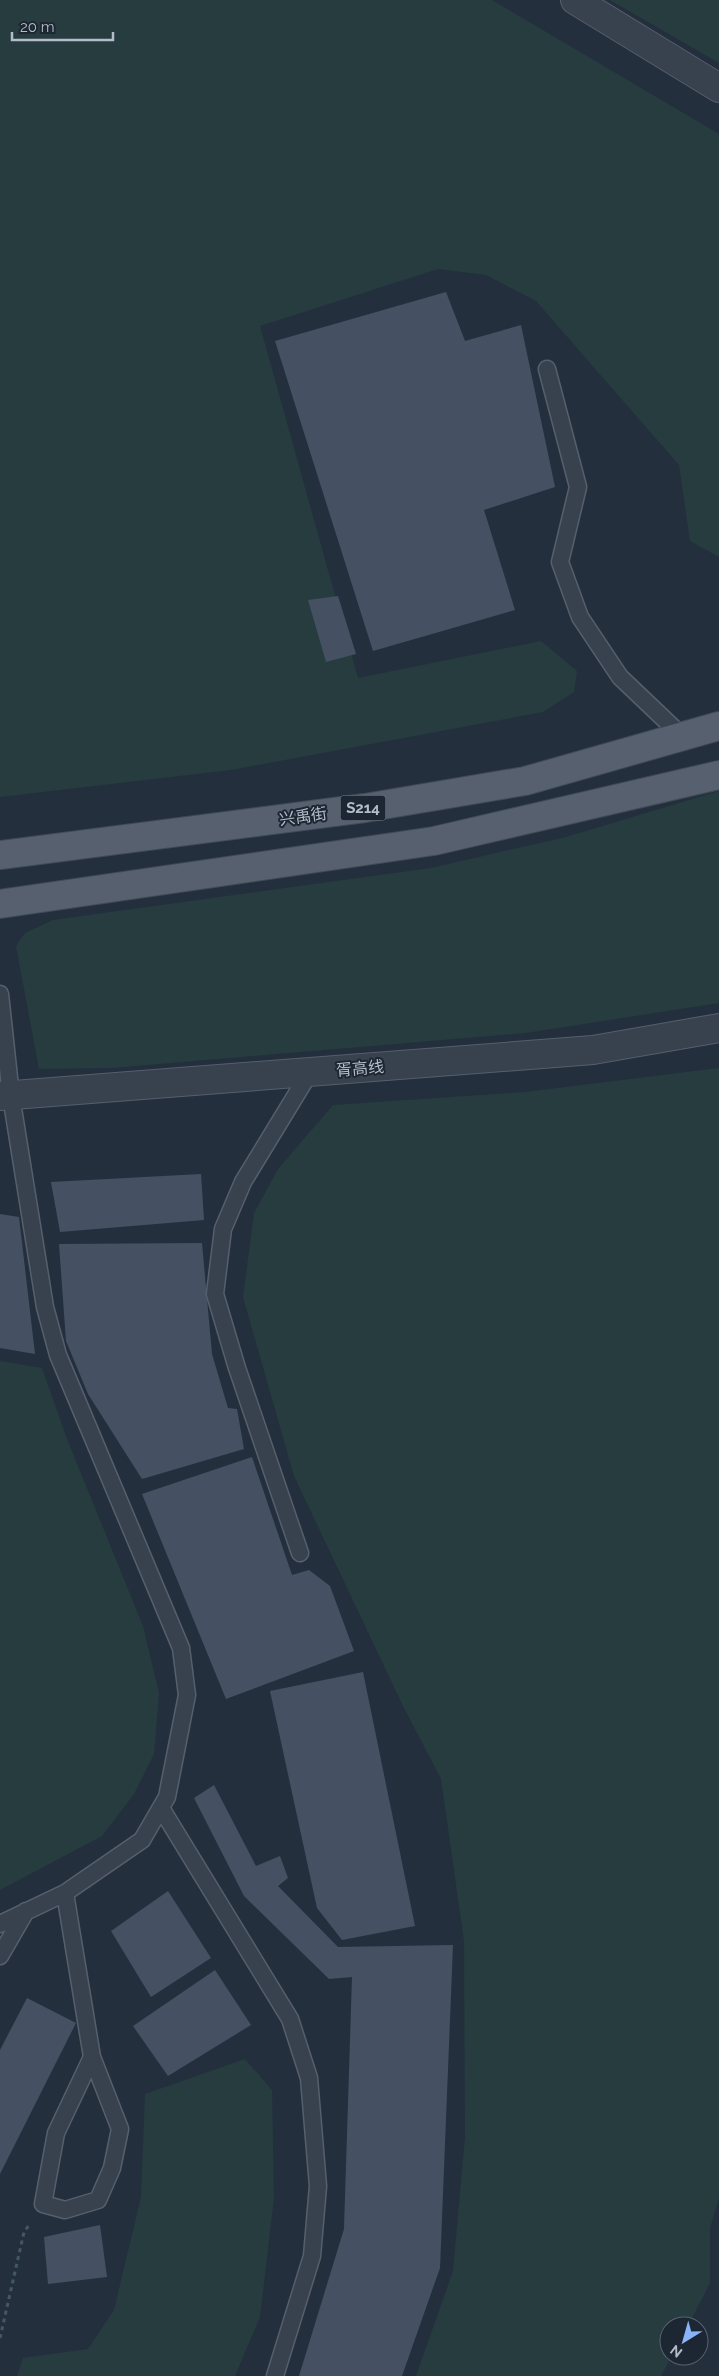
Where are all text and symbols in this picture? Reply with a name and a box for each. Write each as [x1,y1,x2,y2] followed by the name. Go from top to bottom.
[12,10,114,42] scale bar
[20,18,55,36] text: 20 m
[340,796,386,820] road number: S214
[278,804,328,829] street label: 兴禹街
[335,1057,385,1080] street label: 胥高线
[659,2316,709,2366] north arrow
[667,2342,685,2361] text: N

